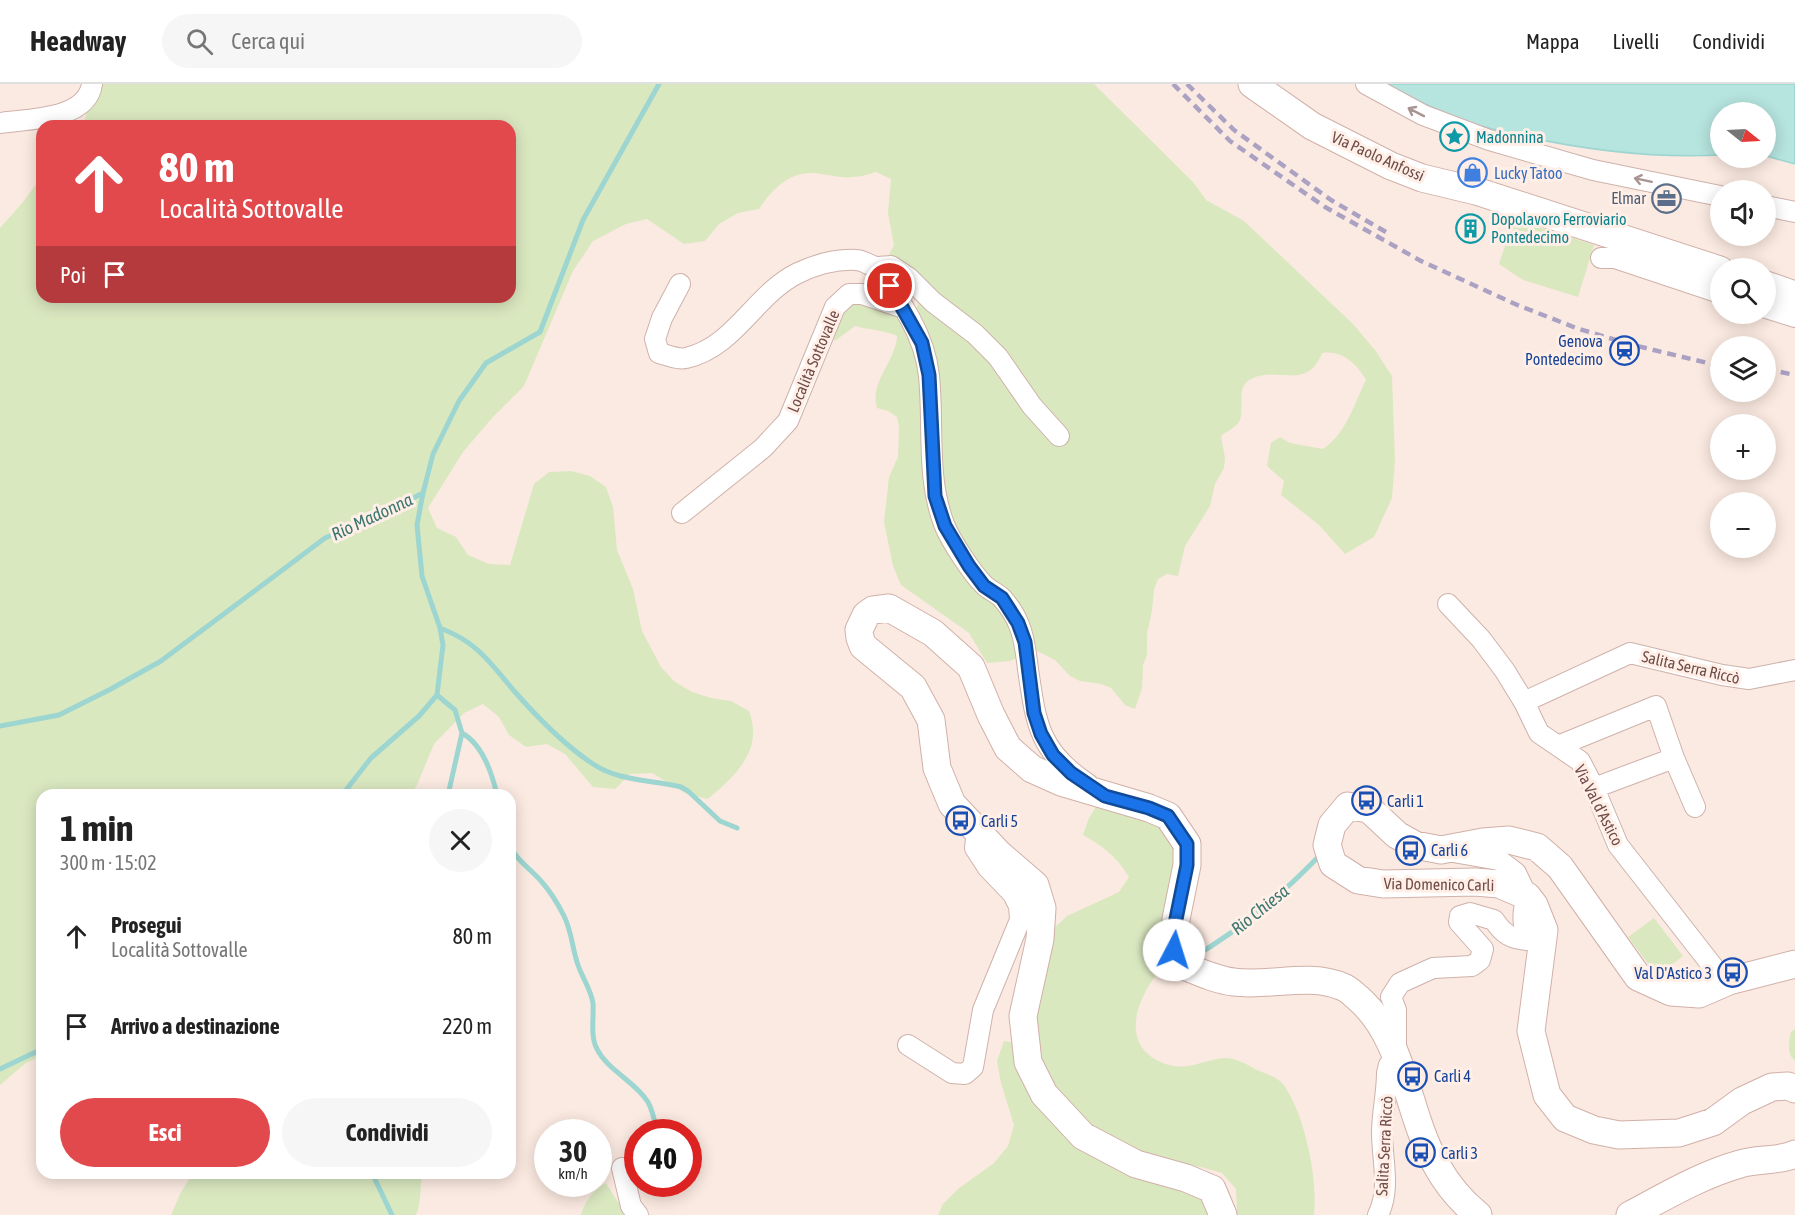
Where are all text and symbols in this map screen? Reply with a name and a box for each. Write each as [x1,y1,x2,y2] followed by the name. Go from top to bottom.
[162,14,582,68] search box
[30,25,126,57] text: Headway
[183,25,216,58] icon: search
[231,28,305,54] text: Cerca qui
[1526,29,1580,53] text: Mappa
[1613,29,1659,53] text: Livelli
[1692,29,1765,53] text: Condividi
[1710,102,1776,168] north arrow
[1710,102,1776,558] map controls
[1408,105,1426,117] one-way arrow
[1439,121,1471,153] place icon: Madonnina
[1329,127,1427,185] street label: Via Paolo Anfossi
[1476,128,1544,146] place label: Madonnina
[159,143,234,191] text: 80 m
[60,144,138,222] icon: ahead
[1457,157,1489,189] shop icon: Lucky Tatoo
[1494,164,1563,183] place label: Lucky Tatoo
[1633,174,1653,185] one-way arrow
[1710,180,1776,246] button: sound
[1651,182,1683,214] office icon: Elmar
[1611,189,1646,207] place label: Elmar
[159,193,344,224] text: Località Sottovalle
[1491,210,1626,246] place label: Dopolavoro Ferroviario Pontedecimo
[1454,212,1486,244] building icon: Dopolavoro Ferroviario Pontedecimo
[98,258,131,291] icon: arrive
[1710,258,1776,324] button: search
[864,260,915,311] pin
[60,262,86,288] text: Poi
[873,269,906,302] icon: arrive
[783,307,843,415] street label: Località Sottovalle
[1525,332,1603,368] place label: Genova Pontedecimo
[1608,334,1640,366] station icon: Genova Pontedecimo
[1710,336,1776,402] button: layers
[1710,414,1776,480] button: +
[328,488,416,545] water label: Rio Madonna
[1710,492,1776,558] button: −
[1640,647,1742,687] street label: Salita Serra Riccò
[1571,762,1627,848] street label: Via Val d'Astico
[1350,785,1382,817] bus stop icon: Carli 1
[1387,792,1424,810] place label: Carli 1
[944,805,976,837] bus stop icon: Carli 5
[60,807,134,849] text: 1 min
[429,809,492,872] button: close
[981,812,1018,830] place label: Carli 5
[1394,834,1426,866] bus stop icon: Carli 6
[1431,841,1468,859] place label: Carli 6
[60,851,157,874] text: 300 m · 15:02
[1383,874,1495,894] street label: Via Domenico Carli
[1227,880,1293,939] water label: Rio Chiesa
[111,912,182,938] text: Prosegui
[1142,918,1206,982] position arrow
[60,920,93,953] icon: ahead
[452,923,492,949] text: 80 m
[111,938,248,961] text: Località Sottovalle
[1717,957,1749,989] bus stop icon: Val D'Astico 3
[1634,964,1712,982] place label: Val D'Astico 3
[60,1010,93,1043] icon: arrive
[111,1013,280,1039] text: Arrivo a destinazione
[442,1013,492,1039] text: 220 m
[1397,1060,1429,1092] bus stop icon: Carli 4
[1434,1067,1471,1085] place label: Carli 4
[1372,1096,1396,1196] street label: Salita Serra Riccò
[60,1098,270,1167] button: Esci
[282,1098,492,1167] button: Condividi
[624,1119,702,1197] speed limit sign: 40
[559,1134,587,1168] text: 30
[1404,1137,1436,1169] bus stop icon: Carli 3
[1441,1144,1478,1162] place label: Carli 3
[558,1165,588,1182] text: km/h

